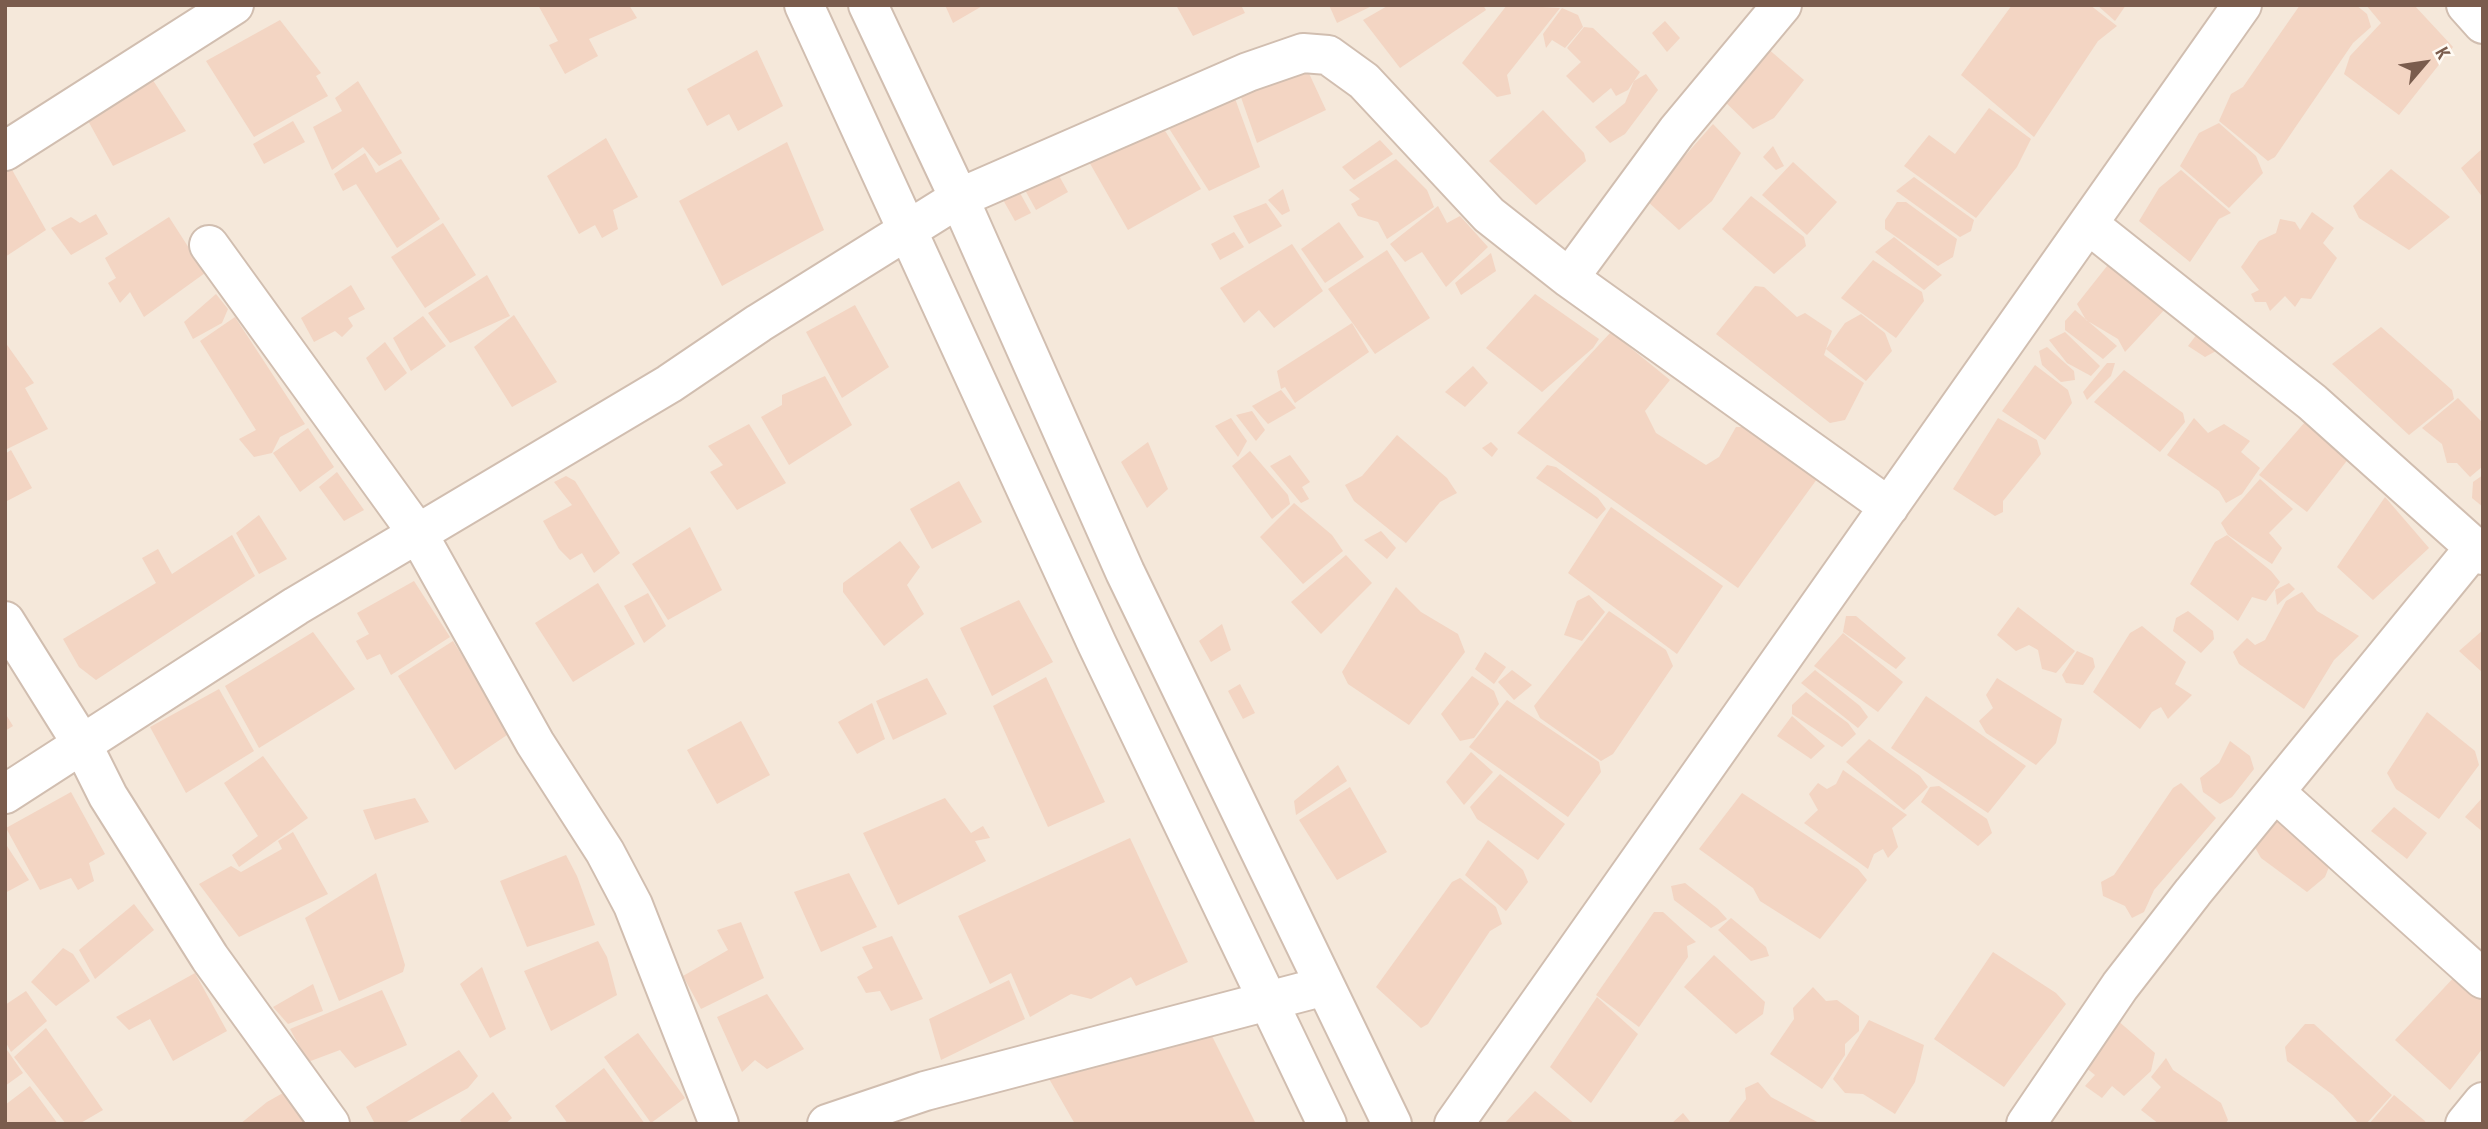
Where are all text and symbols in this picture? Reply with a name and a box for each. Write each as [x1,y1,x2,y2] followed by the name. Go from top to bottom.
[2390,28,2460,98] north arrow
[2430,43,2456,63] text: K

